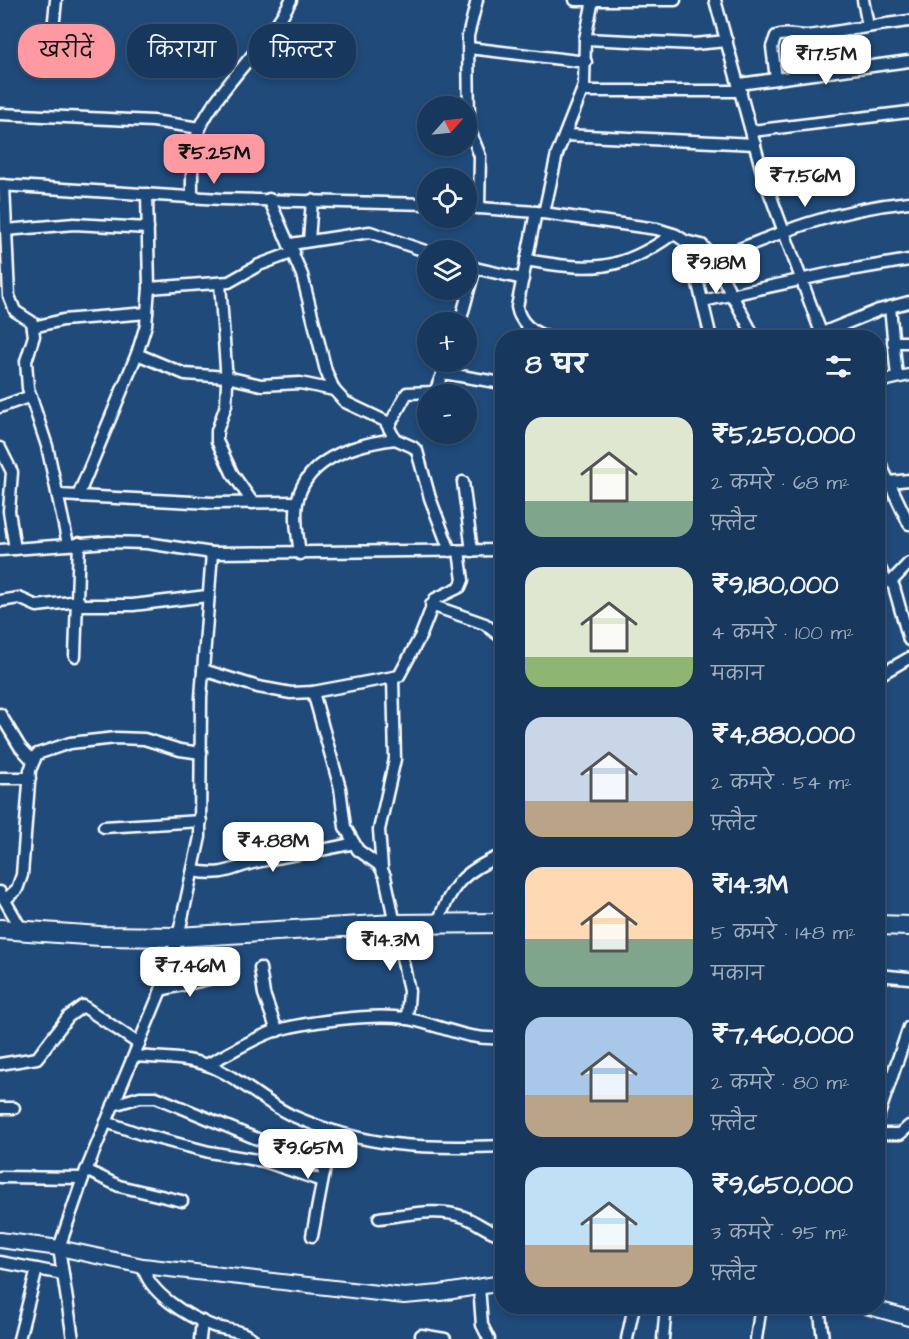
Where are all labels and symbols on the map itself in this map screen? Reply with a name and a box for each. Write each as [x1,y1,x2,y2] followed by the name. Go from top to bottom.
[777,35,875,86] pin: ₹17.5M
[417,96,477,156] north arrow
[165,134,263,185] pin: ₹5.25M
[756,157,854,208] pin: ₹7.56M
[667,244,765,295] pin: ₹9.18M
[224,822,322,873] pin: ₹4.88M
[341,921,439,972] pin: ₹14.3M
[141,947,239,998] pin: ₹7.46M
[259,1129,357,1180] pin: ₹9.65M

